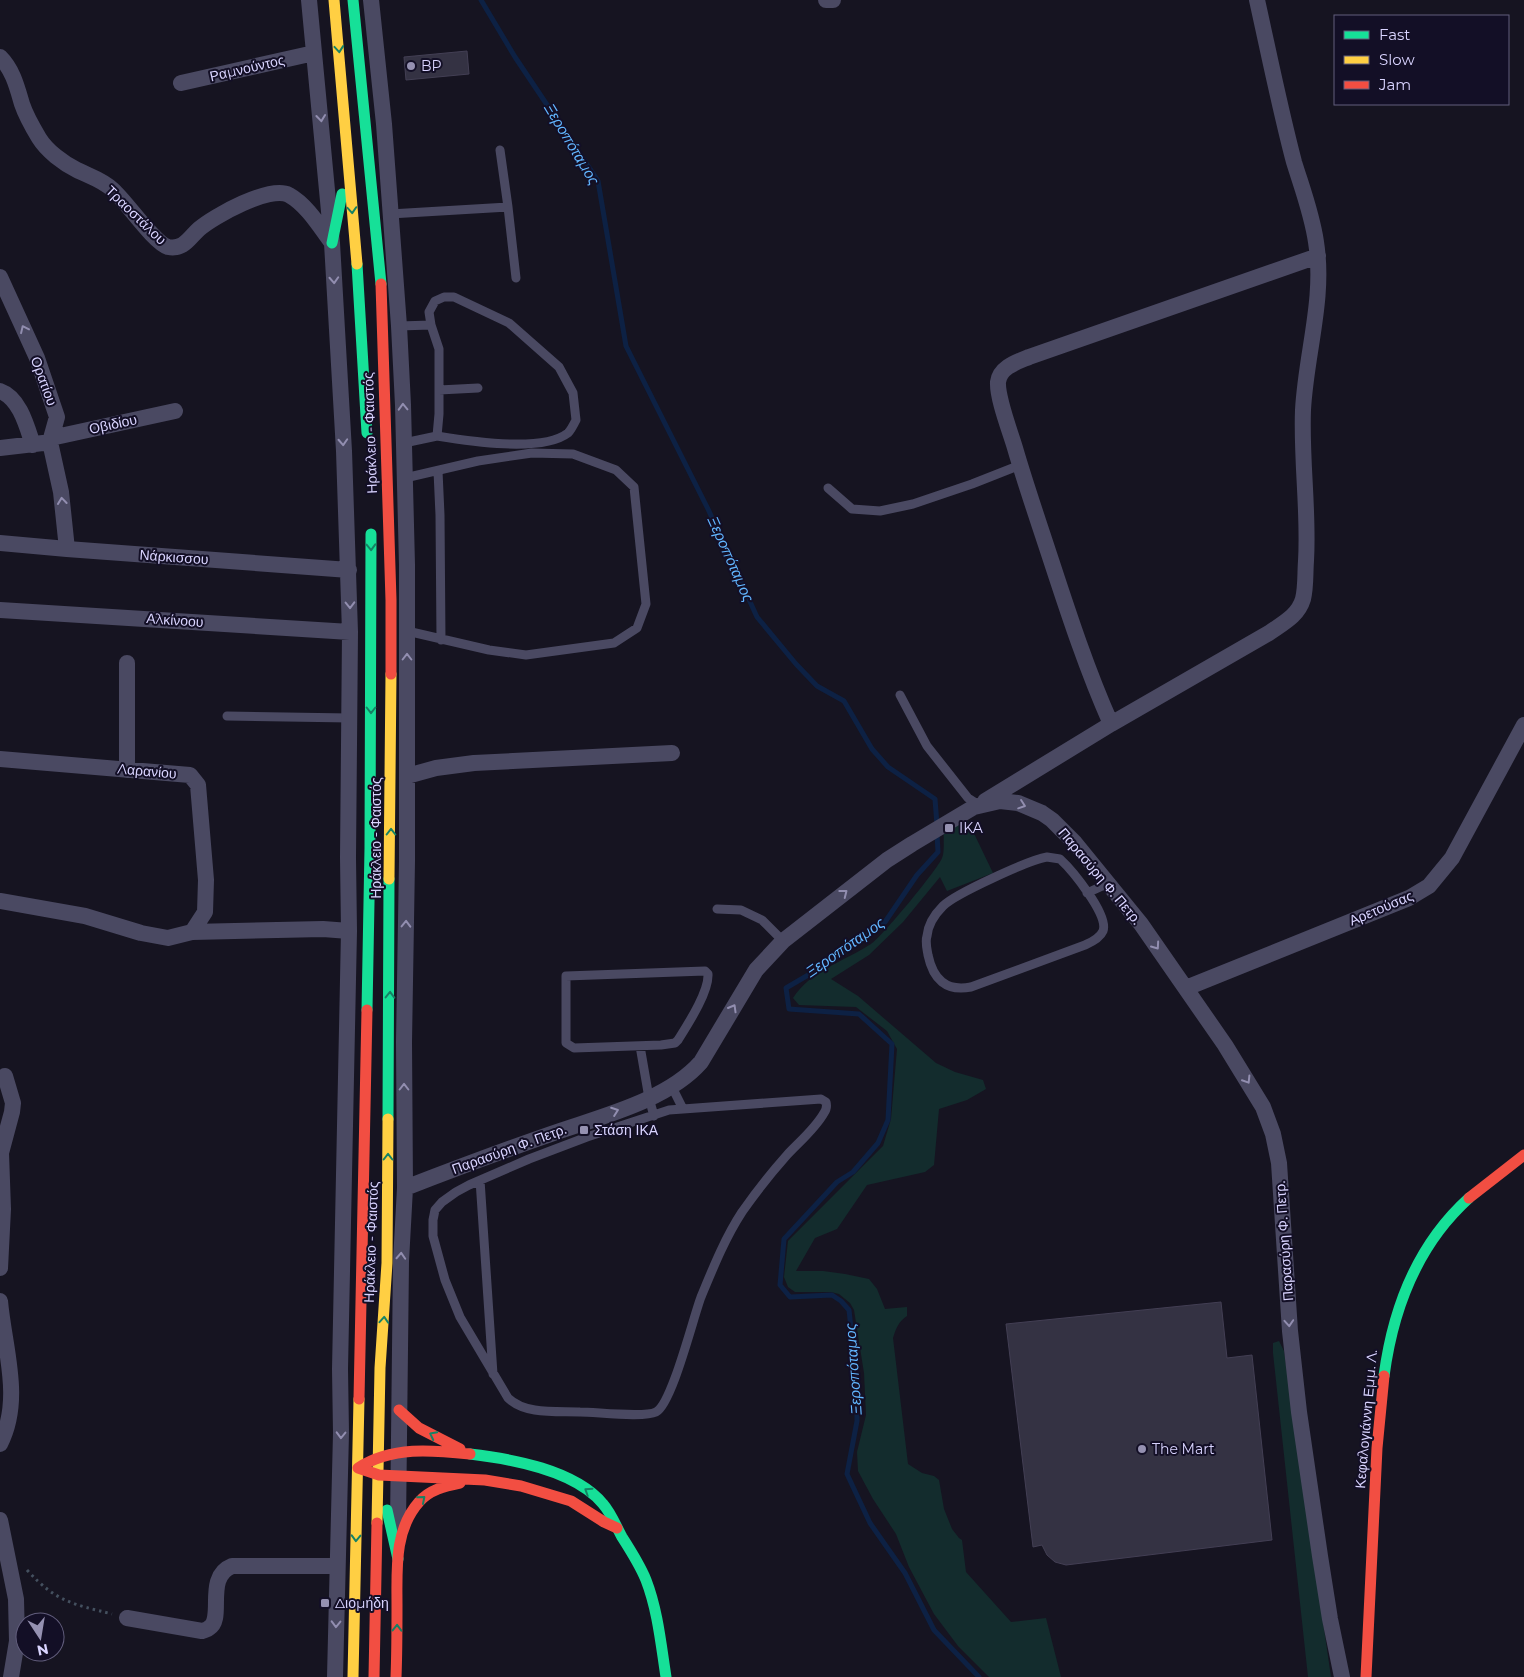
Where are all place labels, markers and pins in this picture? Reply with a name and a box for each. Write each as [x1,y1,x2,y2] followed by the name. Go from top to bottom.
[421,57,442,75] place label: BP
[405,60,417,72] marker: BP
[959,819,984,837] place label: IKA
[943,822,955,834] marker: IKA
[594,1121,659,1139] place label: Στάση ΙΚΑ
[578,1124,590,1136] marker: Στάση ΙΚΑ
[1152,1440,1215,1458] place label: The Mart
[1136,1443,1148,1455] marker: The Mart
[335,1594,389,1612] place label: Διομήδη
[319,1597,331,1609] marker: Διομήδη

